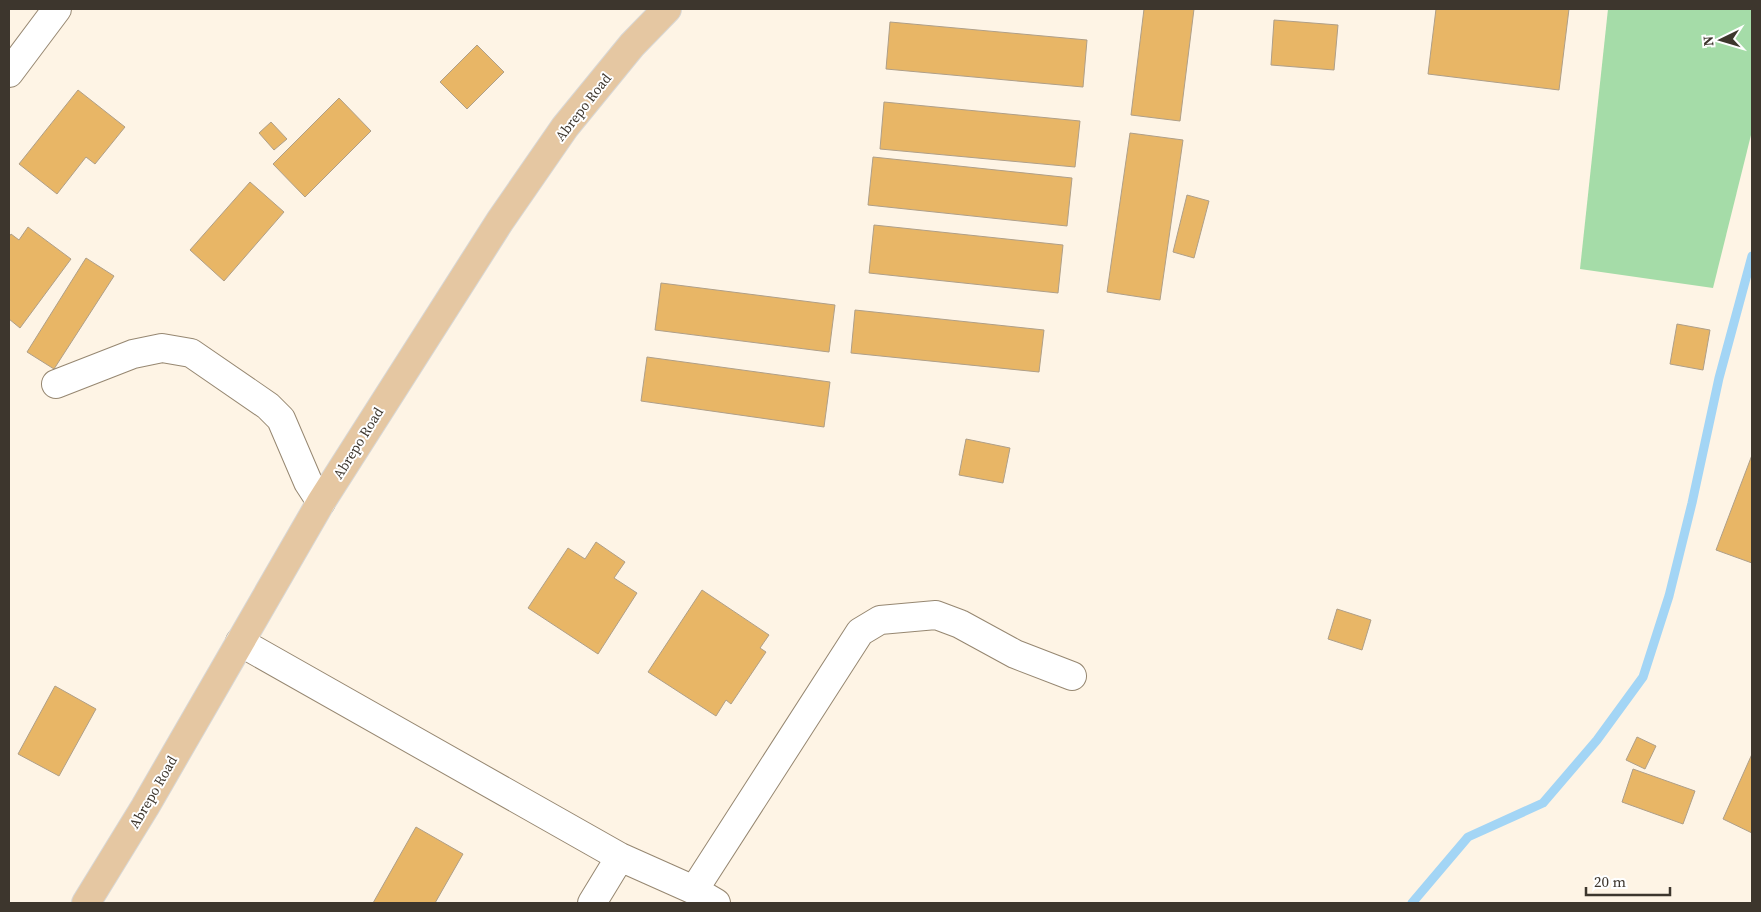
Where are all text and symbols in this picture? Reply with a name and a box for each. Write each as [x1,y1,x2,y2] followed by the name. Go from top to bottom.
[1696,15,1746,65] north arrow
[1698,35,1718,47] text: N
[550,69,616,145] street label: Abrepo Road
[328,403,388,483] street label: Abrepo Road
[124,752,182,832] street label: Abrepo Road
[1586,864,1670,896] scale bar
[1594,871,1626,892] text: 20 m

